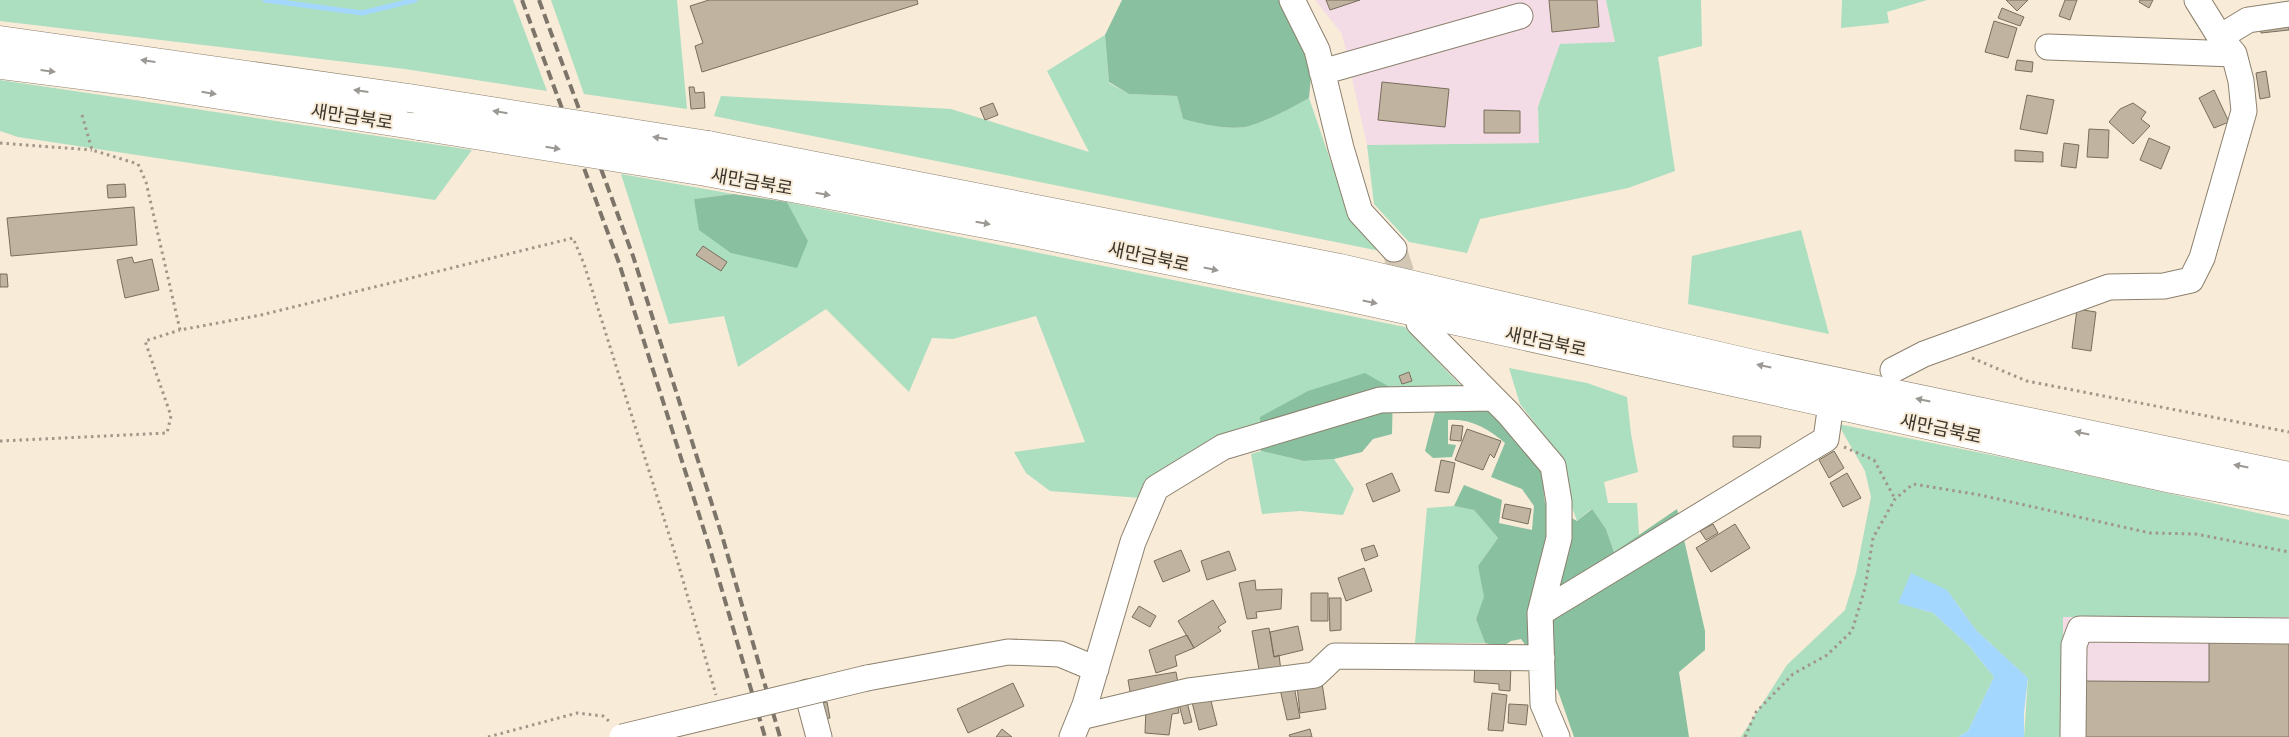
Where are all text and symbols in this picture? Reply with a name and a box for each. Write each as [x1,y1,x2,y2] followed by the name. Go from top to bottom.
[140,57,156,65] one-way arrow
[41,67,57,75] one-way arrow
[353,87,369,95] one-way arrow
[202,90,218,98] one-way arrow
[309,99,395,133] street label: 새만금북로
[491,108,507,116] one-way arrow
[652,133,668,141] one-way arrow
[546,144,562,152] one-way arrow
[709,163,795,199] street label: 새만금북로
[815,190,831,198] one-way arrow
[975,220,991,228] one-way arrow
[1106,237,1192,275] street label: 새만금북로
[1203,265,1218,273] one-way arrow
[1362,298,1377,306] one-way arrow
[1503,322,1589,360] street label: 새만금북로
[1757,362,1772,370] one-way arrow
[1915,395,1931,403] one-way arrow
[1898,409,1984,447] street label: 새만금북로
[2075,429,2090,437] one-way arrow
[2233,462,2249,470] one-way arrow

